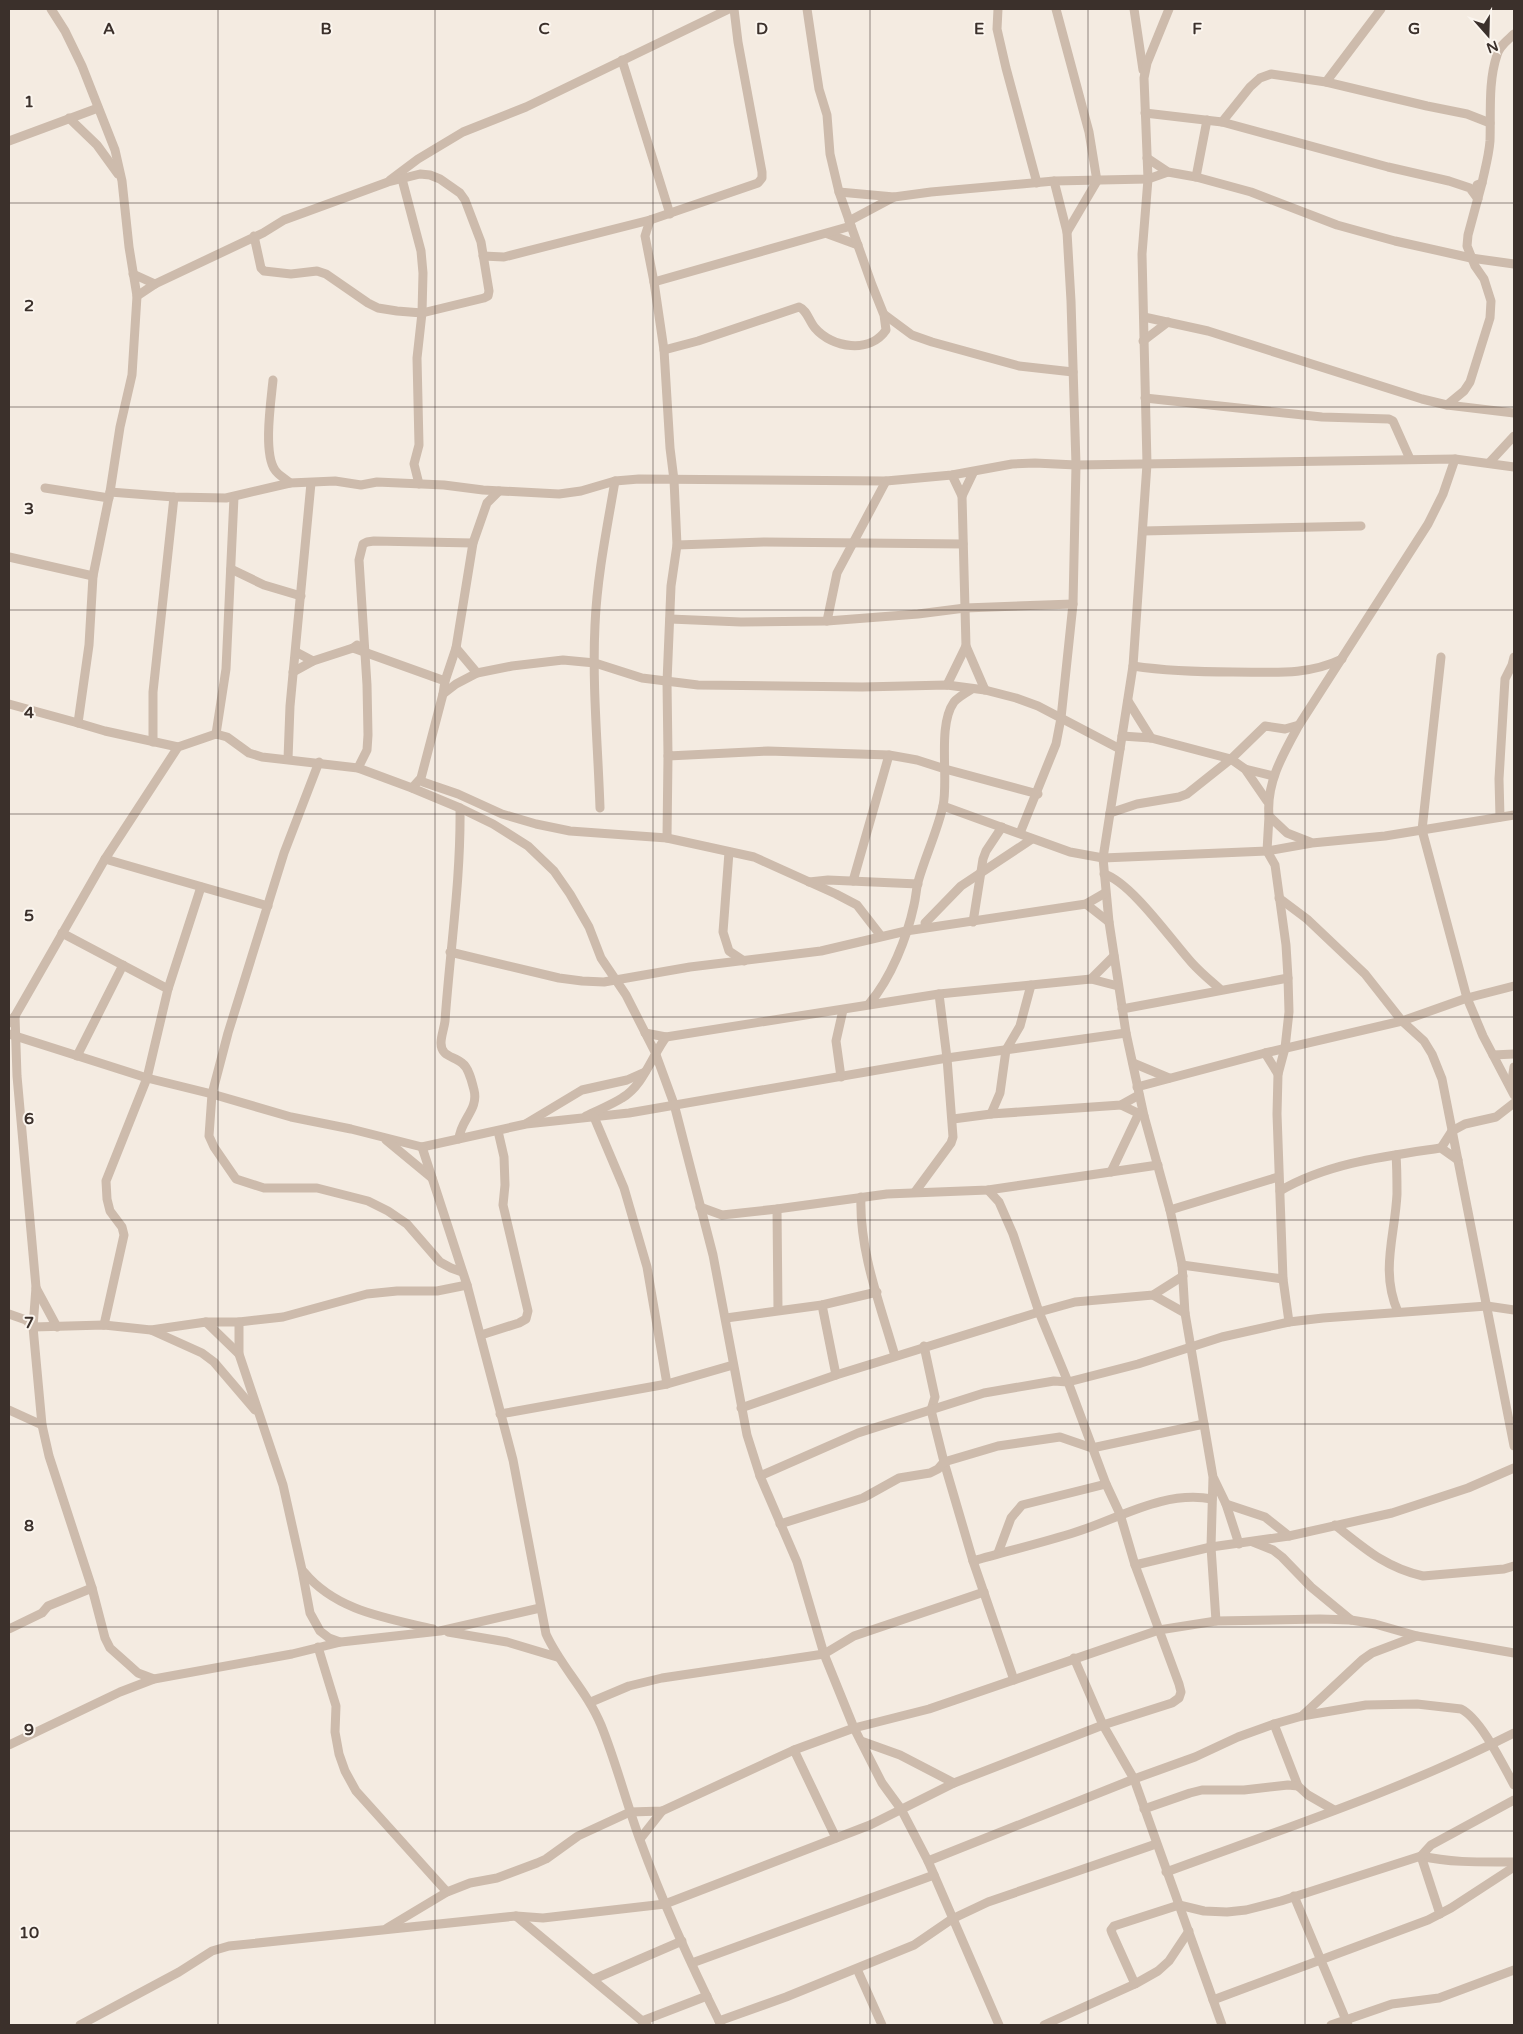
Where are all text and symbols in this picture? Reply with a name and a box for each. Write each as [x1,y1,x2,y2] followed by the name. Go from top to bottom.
[1463,10,1513,60] north arrow
[103,19,115,39] text: A
[320,19,332,39] text: B
[538,19,550,39] text: C
[756,19,768,39] text: D
[974,19,984,39] text: E
[1192,19,1202,39] text: F
[1408,19,1420,39] text: G
[1484,37,1500,57] text: N
[24,92,34,112] text: 1
[24,296,34,316] text: 2
[24,499,34,519] text: 3
[24,703,34,723] text: 4
[24,906,34,926] text: 5
[24,1109,34,1129] text: 6
[24,1313,34,1333] text: 7
[24,1516,34,1536] text: 8
[24,1720,34,1740] text: 9
[19,1923,39,1943] text: 10

